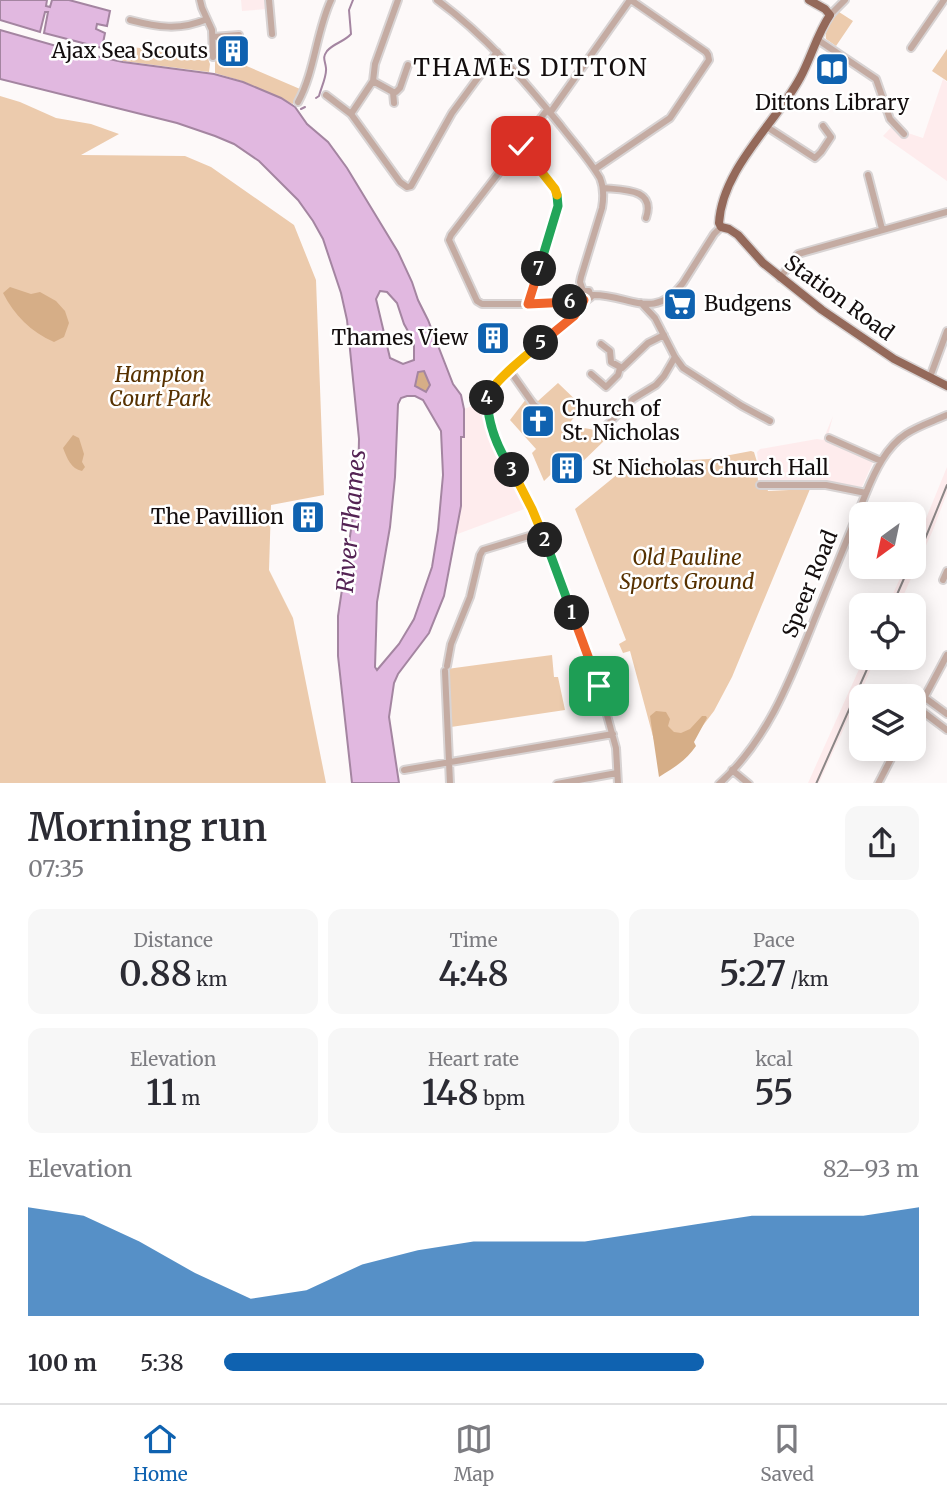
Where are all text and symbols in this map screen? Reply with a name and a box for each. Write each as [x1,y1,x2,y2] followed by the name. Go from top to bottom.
[214,32,252,70] building icon: Ajax Sea Scouts
[51,37,208,64] place label: Ajax Sea Scouts
[813,50,851,88] library icon: Dittons Library
[413,52,649,83] district label: THAMES DITTON
[755,89,910,116] place label: Dittons Library
[491,116,551,176] pin
[502,127,540,165] icon: check
[779,249,900,347] street label: Station Road
[522,252,556,286] pin: 7
[533,256,544,280] text: 7
[552,284,588,320] pin: 6
[661,285,699,323] supermarket icon: Budgens
[564,289,575,313] text: 6
[704,290,791,317] place label: Budgens
[474,319,512,357] building icon: Thames View
[332,324,468,351] place label: Thames View
[524,326,558,360] pin: 5
[535,330,546,354] text: 5
[109,361,211,412] park label: Hampton Court Park
[470,380,504,416] pin: 4
[480,385,493,409] text: 4
[562,395,680,446] place label: Church of St. Nicholas
[519,402,557,440] church icon: Church of St. Nicholas
[330,448,371,594] water label: River Thames
[548,449,586,487] building icon: St Nicholas Church Hall
[494,452,530,488] pin: 3
[592,454,829,481] place label: St Nicholas Church Hall
[506,457,517,481] text: 3
[289,498,327,536] building icon: The Pavillion
[849,502,926,579] north arrow
[849,502,926,761] map controls
[151,503,284,530] place label: The Pavillion
[528,522,562,558] pin: 2
[776,526,843,641] street label: Speer Road
[539,527,550,551] text: 2
[620,544,754,595] park label: Old Pauline Sports Ground
[849,593,926,670] button: locate
[554,596,590,630] pin: 1
[567,600,576,624] text: 1
[569,656,629,716] pin
[580,667,618,705] icon: arrive
[849,684,926,761] button: layers
[28,804,267,851] text: Morning run
[845,806,919,880] button: share
[28,854,84,883] text: 07:35
[133,928,213,952] text: Distance
[449,928,498,952] text: Time
[753,928,795,952] text: Pace
[119,952,192,996] text: 0.88
[438,952,509,996] text: 4:48
[719,952,786,996] text: 5:27
[192,967,227,991] text: km
[786,967,829,991] text: /km
[130,1047,216,1071] text: Elevation
[428,1047,519,1071] text: Heart rate
[755,1047,793,1071] text: kcal
[146,1071,177,1115] text: 11
[422,1071,479,1115] text: 148
[754,1071,793,1115] text: 55
[177,1086,200,1110] text: m
[479,1086,525,1110] text: bpm
[28,1154,132,1183] text: Elevation
[823,1154,919,1183] text: 82–93 m
[28,1348,97,1377] text: 100 m
[140,1348,184,1377] text: 5:38
[133,1420,188,1486] tab: Home
[454,1420,494,1486] tab: Map
[760,1420,814,1486] tab: Saved

